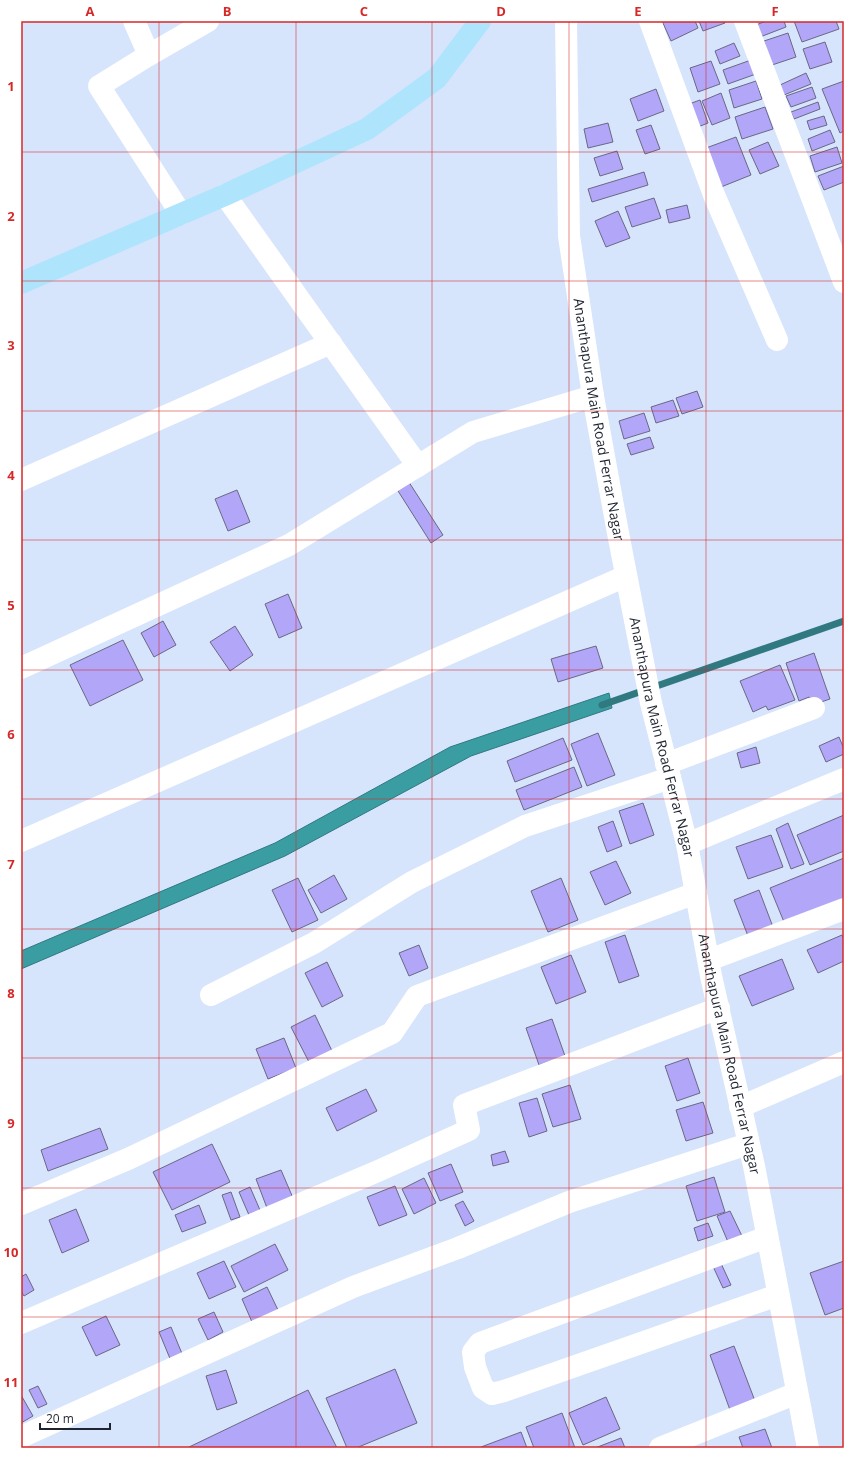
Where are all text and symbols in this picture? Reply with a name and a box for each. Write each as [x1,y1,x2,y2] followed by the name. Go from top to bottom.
[86,2,95,20] text: A
[223,2,232,20] text: B
[360,2,368,20] text: C
[496,2,506,20] text: D
[634,2,642,20] text: E
[771,2,779,20] text: F
[7,77,15,95] text: 1
[7,207,15,225] text: 2
[569,297,629,543] street label: Ananthapura Main Road Ferrar Nagar
[7,336,15,354] text: 3
[7,466,15,484] text: 4
[7,596,15,614] text: 5
[626,615,699,859] street label: Ananthapura Main Road Ferrar Nagar
[7,725,15,743] text: 6
[7,855,15,873] text: 7
[694,932,765,1176] street label: Ananthapura Main Road Ferrar Nagar
[7,984,15,1002] text: 8
[7,1114,15,1132] text: 9
[4,1243,18,1261] text: 10
[4,1373,18,1391] text: 11
[40,1405,110,1431] scale bar
[46,1410,74,1427] text: 20 m

